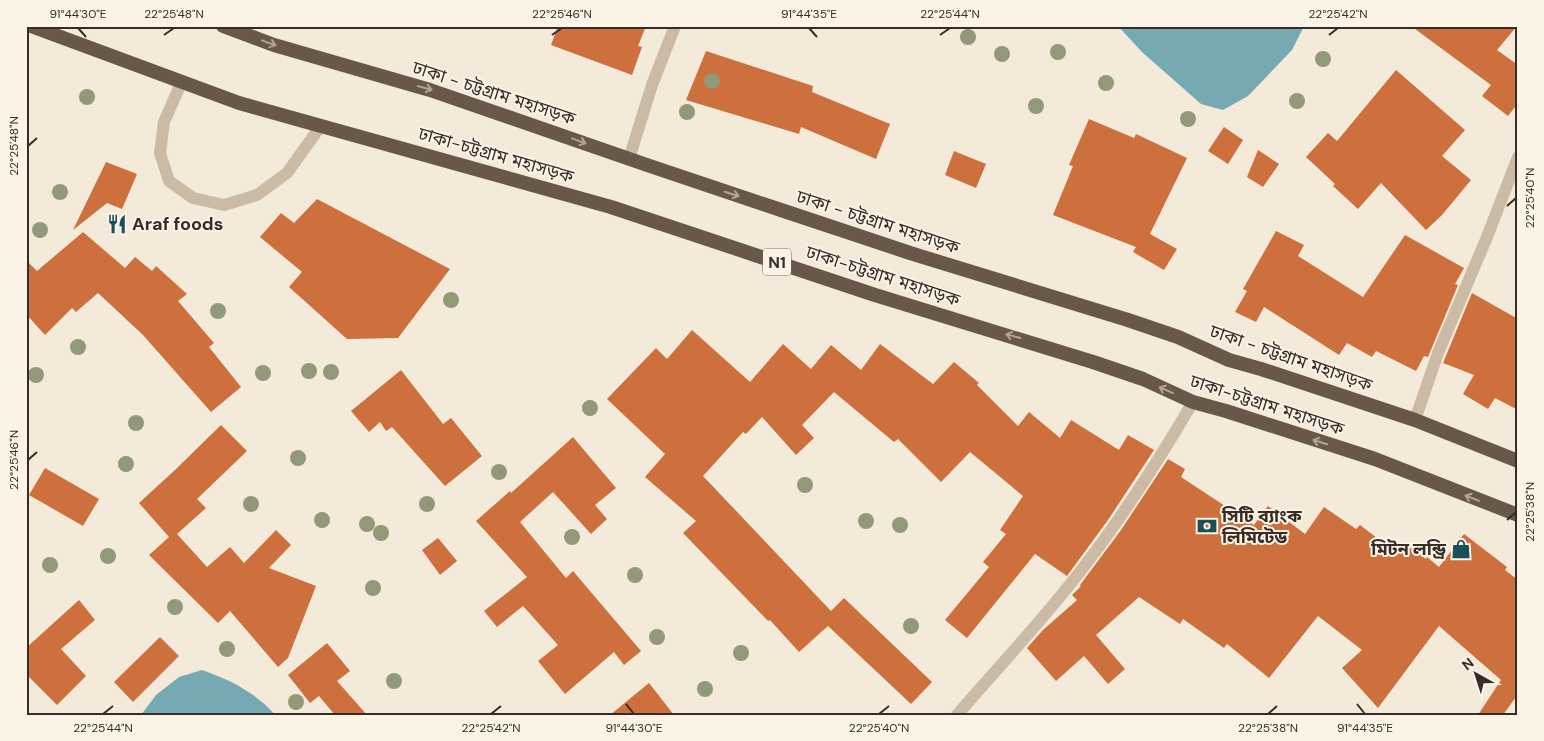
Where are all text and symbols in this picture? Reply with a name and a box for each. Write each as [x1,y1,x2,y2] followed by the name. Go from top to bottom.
[49,6,107,22] text: 91°44'30"E
[144,6,204,22] text: 22°25'48"N
[532,6,592,22] text: 22°25'46"N
[781,6,837,22] text: 91°44'35"E
[920,6,980,22] text: 22°25'44"N
[1308,6,1368,22] text: 22°25'42"N
[261,39,276,48] one-way arrow
[408,55,579,131] street label: ঢাকা - চট্টগ্রাম মহাসড়ক
[416,84,432,94] one-way arrow
[6,116,22,176] text: 22°25'48"N
[415,121,577,189] street label: ঢাকা-চট্টগ্রাম মহাসড়ক
[570,137,586,146] one-way arrow
[1522,168,1538,228] text: 22°25'40"N
[792,184,963,260] street label: ঢাকা - চট্টগ্রাম মহাসড়ক
[724,190,739,199] one-way arrow
[132,212,223,236] place label: Araf foods
[106,213,128,235] restaurant icon: Araf foods
[802,239,964,312] street label: ঢাকা-চট্টগ্রাম মহাসড়ক
[763,248,791,276] road number: N1
[1206,319,1376,397] street label: ঢাকা - চট্টগ্রাম মহাসড়ক
[1005,331,1021,341] one-way arrow
[1186,368,1348,441] street label: ঢাকা-চট্টগ্রাম মহাসড়ক
[1159,384,1174,394] one-way arrow
[6,430,22,490] text: 22°25'46"N
[1312,437,1328,446] one-way arrow
[1522,482,1538,542] text: 22°25'38"N
[1465,493,1480,502] one-way arrow
[1221,504,1302,549] place label: সিটি ব্যাংক লিমিটেড
[1196,515,1218,537] bank icon: সিটি ব্যাংক লিমিটেড
[1370,537,1447,561] place label: মিটন লন্ড্রি
[1450,538,1472,560] shop icon: মিটন লন্ড্রি
[1452,648,1502,698] north arrow
[1458,654,1477,674] text: N
[73,720,133,736] text: 22°25'44"N
[461,720,521,736] text: 22°25'42"N
[605,720,663,736] text: 91°44'30"E
[849,720,909,736] text: 22°25'40"N
[1238,720,1298,736] text: 22°25'38"N
[1337,720,1393,736] text: 91°44'35"E

